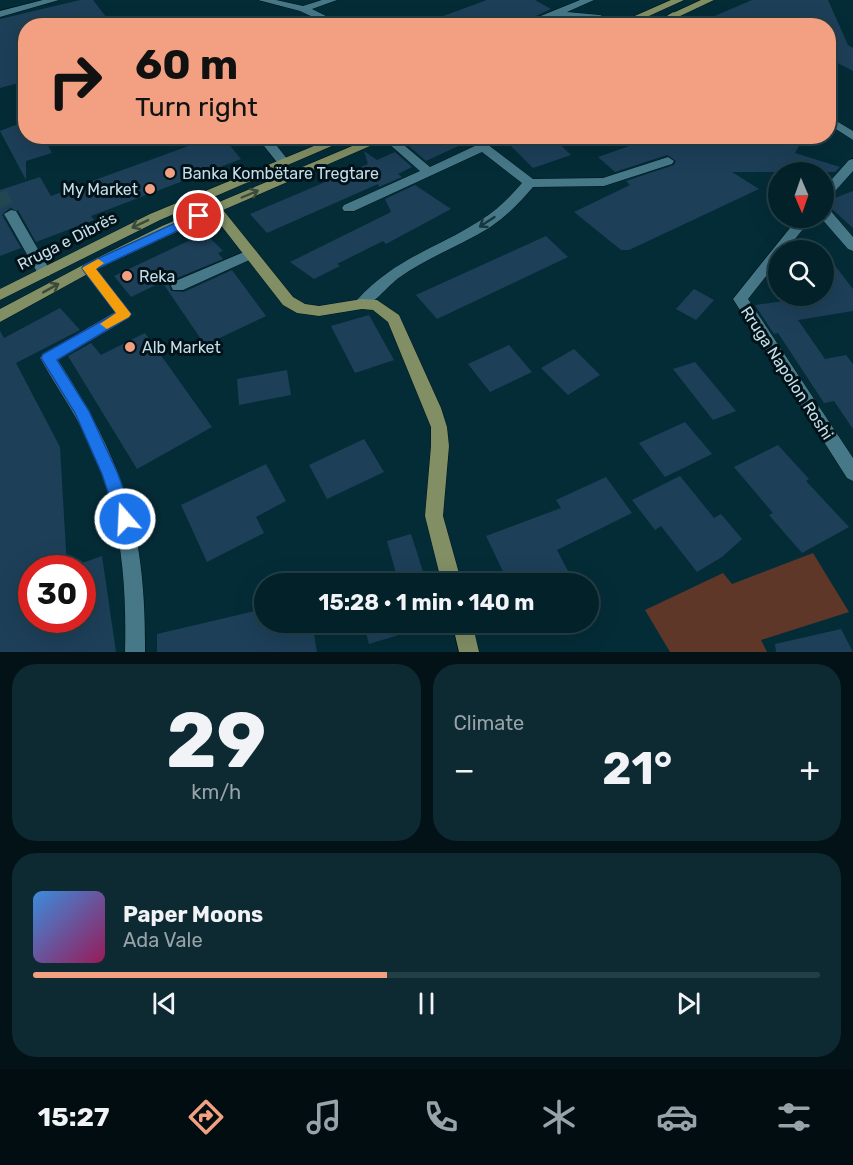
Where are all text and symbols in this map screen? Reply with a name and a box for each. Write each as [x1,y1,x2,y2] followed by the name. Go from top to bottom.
[135,40,238,90] text: 60 m
[36,42,114,120] icon: right
[135,91,258,123] text: Turn right
[768,162,834,228] north arrow
[768,162,834,306] map controls
[182,164,379,183] place label: Banka Kombëtare Tregtare
[163,166,177,180] marker: Banka Kombëtare Tregtare
[62,180,138,199] place label: My Market
[143,182,157,196] marker: My Market
[240,188,258,200] one-way arrow
[173,190,224,241] pin
[182,199,215,232] icon: arrive
[14,208,120,274] street label: Rruga e Dibrës
[479,216,496,228] one-way arrow
[132,219,150,231] one-way arrow
[768,240,834,306] button: search
[139,267,175,286] place label: Reka
[120,269,134,283] marker: Reka
[42,282,60,293] one-way arrow
[737,303,837,443] street label: Rruga Napolon Roshi
[142,338,221,357] place label: Alb Market
[123,340,137,354] marker: Alb Market
[93,487,157,551] position arrow
[18,555,96,633] speed limit sign: 30
[319,589,535,616] text: 15:28 · 1 min · 140 m
[166,694,267,787] text: 29
[454,711,524,735] text: Climate
[602,742,672,795] text: 21°
[454,750,475,789] text: −
[799,750,820,789] text: +
[191,780,241,804] text: km/h
[123,901,263,928] text: Paper Moons
[123,928,203,952] text: Ada Vale
[148,987,181,1020] icon: previous
[410,987,443,1020] icon: pause
[672,987,705,1020] icon: next
[185,1096,227,1138] icon: directions
[303,1096,345,1138] icon: music
[420,1096,462,1138] icon: phone
[538,1096,580,1138] icon: climate
[656,1096,698,1138] icon: car
[773,1096,815,1138] icon: filters
[38,1101,110,1133] text: 15:27

